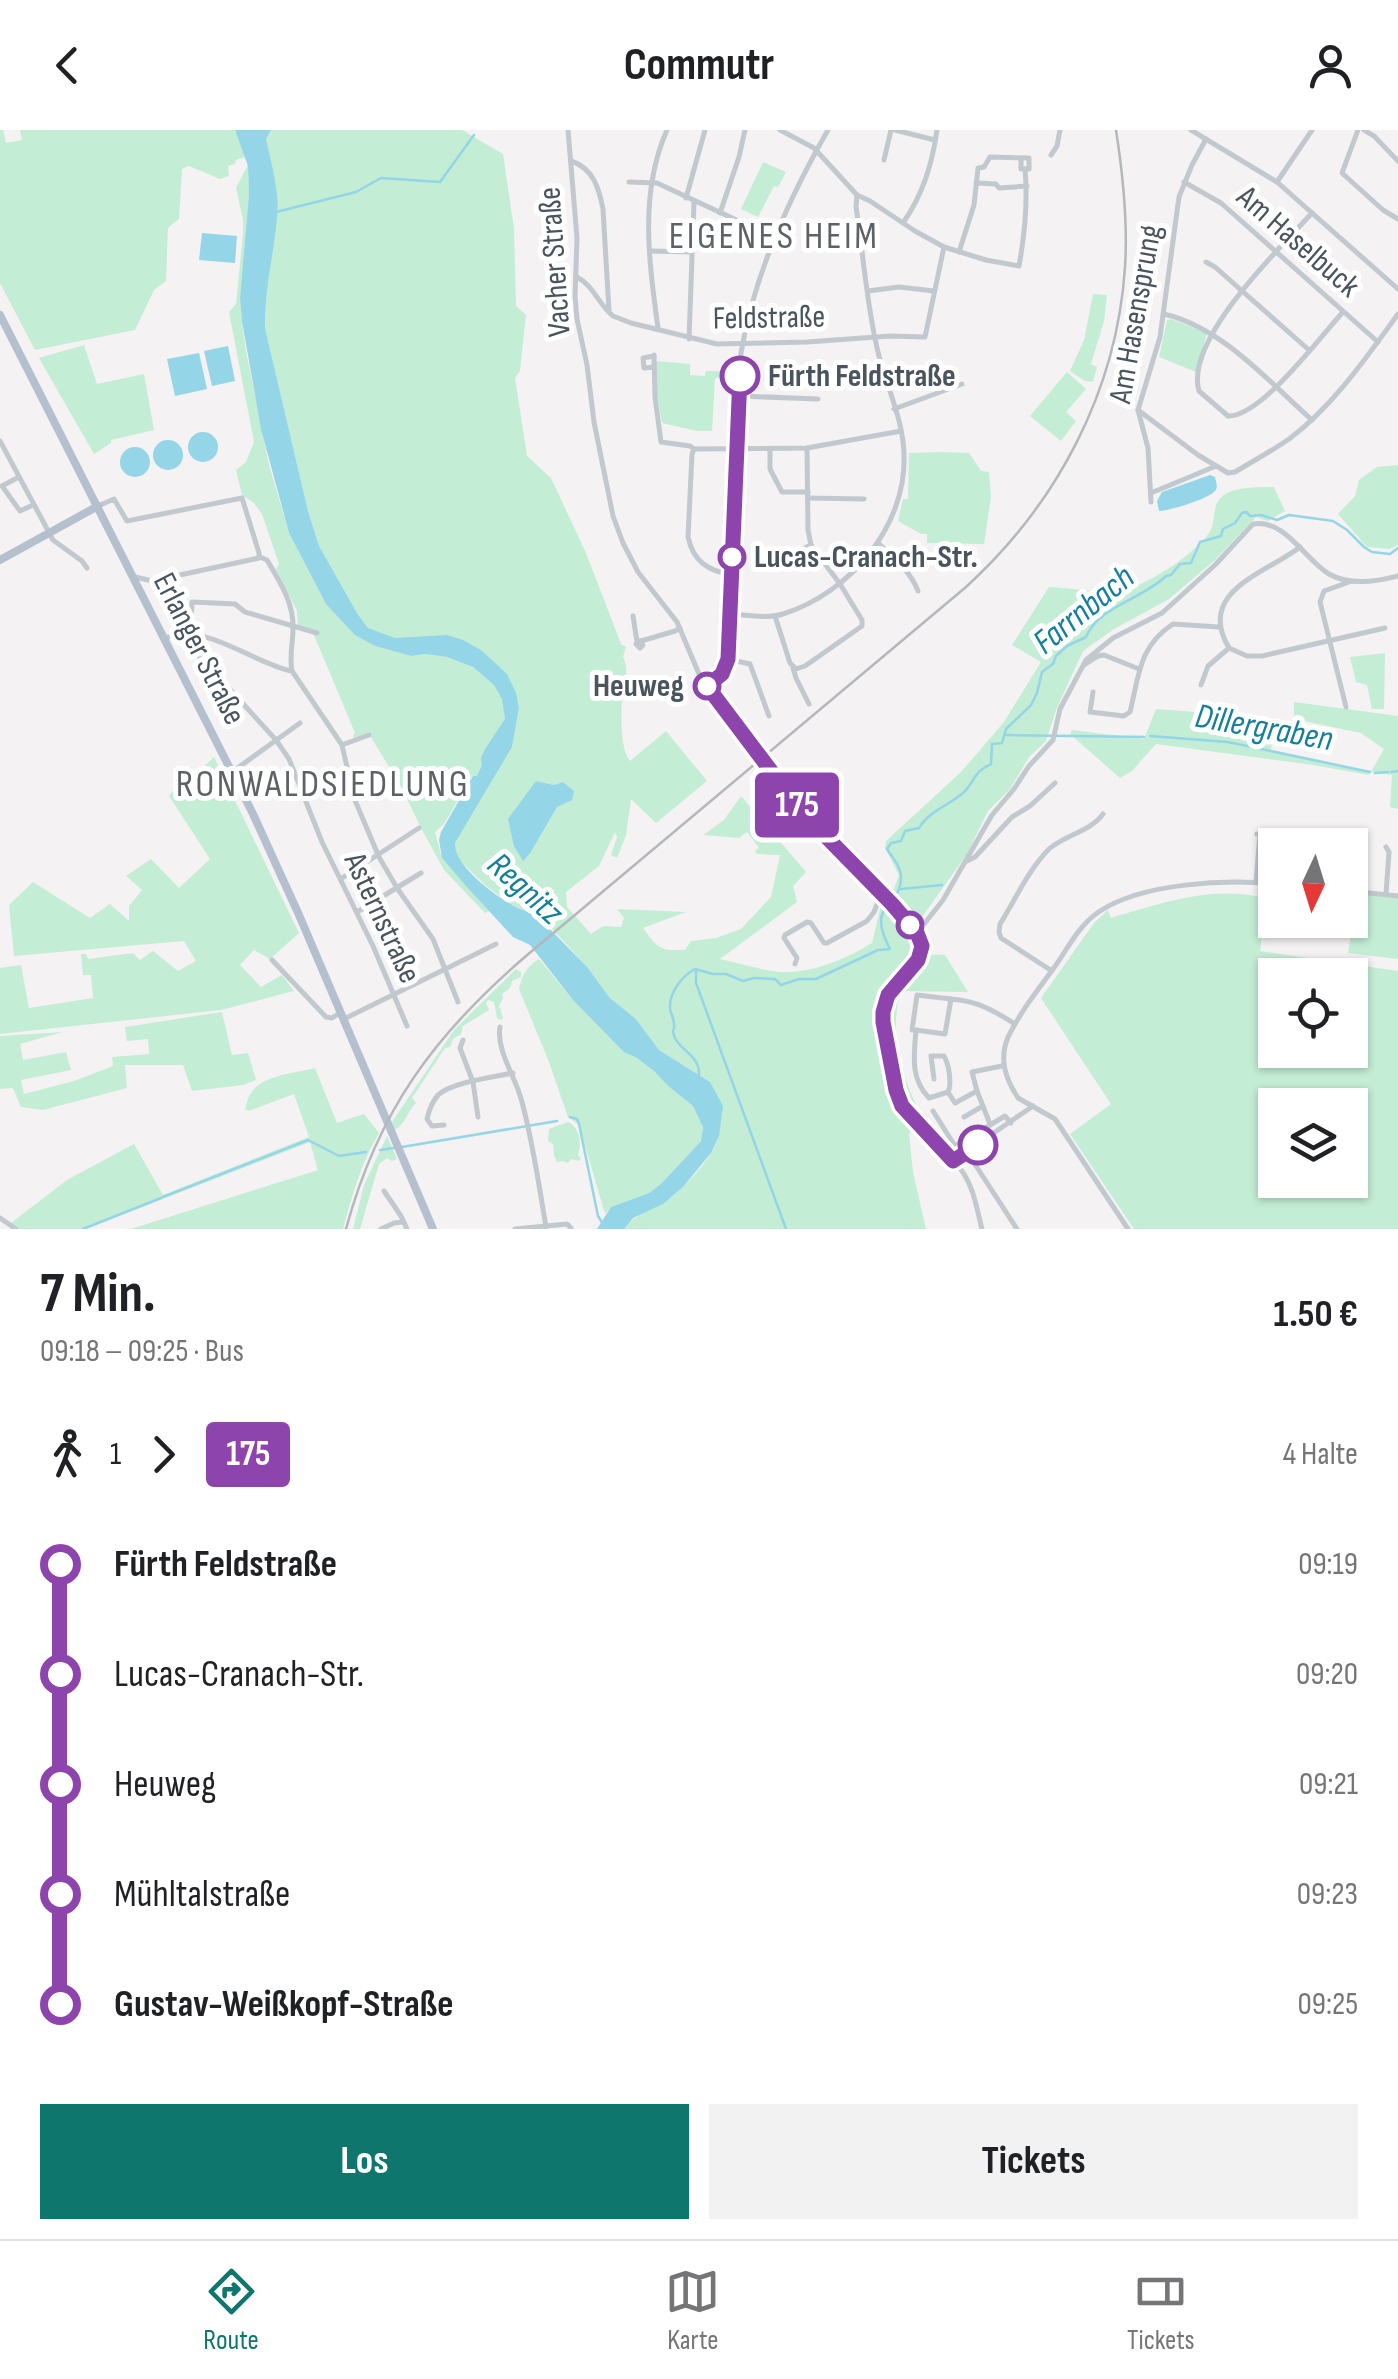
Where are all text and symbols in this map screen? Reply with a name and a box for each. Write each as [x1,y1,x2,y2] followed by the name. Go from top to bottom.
[40,38,95,93] icon: back
[624,38,774,93] text: Commutr
[1303,38,1358,93] icon: person
[1228,177,1368,306] street label: Am Haselbuck
[530,186,580,338] street label: Vacher Straße
[669,214,879,259] district label: EIGENES HEIM
[1101,222,1171,407] street label: Am Hasensprung
[712,298,826,338] street label: Feldstraße
[721,357,759,395] marker: Fürth Feldstraße
[768,357,956,396] place label: Fürth Feldstraße
[754,538,978,577] place label: Lucas-Cranach-Str.
[719,544,745,570] marker: Lucas-Cranach-Str.
[1025,556,1143,664] water label: Farrnbach
[144,567,254,731] street label: Erlanger Straße
[593,667,684,706] place label: Heuweg
[694,673,720,699] marker: Heuweg
[1192,695,1336,761] water label: Dillergraben
[176,762,470,807] district label: RONWALDSIEDLUNG
[740,772,854,838] line badge: 175
[775,784,819,827] text: 175
[1258,828,1368,938] north arrow
[1258,828,1368,1198] map controls
[478,844,573,935] water label: Regnitz
[335,846,429,989] street label: Asternstraße
[897,912,923,938] unlabelled marker
[1258,958,1368,1068] button: locate
[1258,1088,1368,1198] button: layers
[959,1126,997,1164] unlabelled marker
[40,1261,156,1328] text: 7 Min.
[1273,1292,1358,1337] text: 1.50 €
[40,1332,244,1371] text: 09:18 – 09:25 · Bus
[40,1427,95,1482] icon: walk
[136,1427,191,1482] icon: forward
[226,1433,270,1476] text: 175
[110,1435,121,1474] text: 1
[1283,1435,1358,1474] text: 4 Halte
[114,1542,337,1587] text: Fürth Feldstraße
[1298,1545,1358,1584] text: 09:19
[114,1652,364,1697] text: Lucas-Cranach-Str.
[1296,1655,1358,1694] text: 09:20
[114,1762,216,1807] text: Heuweg
[1299,1765,1358,1804] text: 09:21
[114,1872,290,1917] text: Mühltalstraße
[1297,1875,1358,1914] text: 09:23
[114,1982,454,2027] text: Gustav-Weißkopf-Straße
[1297,1985,1358,2024] text: 09:25
[40,2104,689,2219] button: Los
[709,2104,1358,2219] button: Tickets
[203,2264,259,2357] tab: Route
[665,2264,720,2357] tab: Karte
[1127,2264,1195,2357] tab: Tickets

